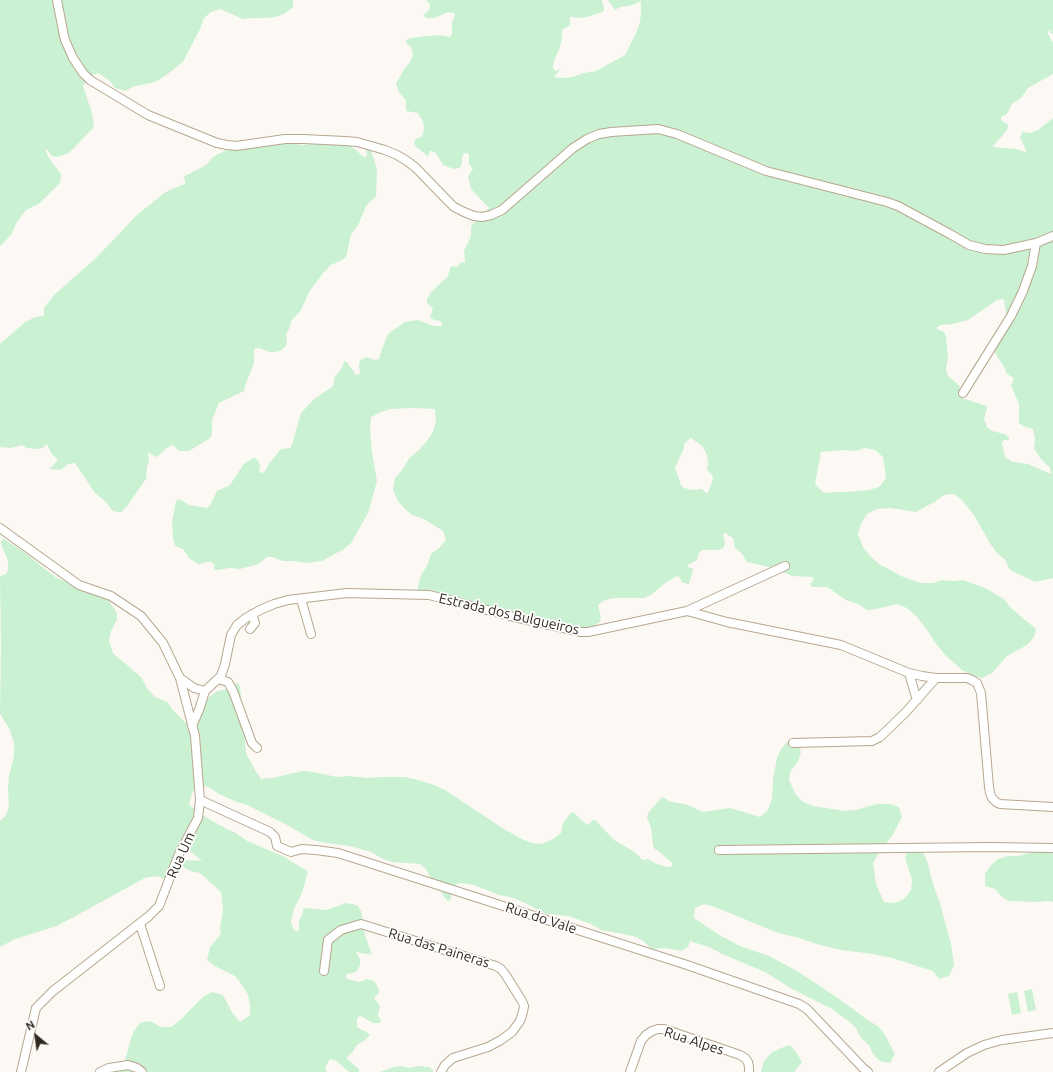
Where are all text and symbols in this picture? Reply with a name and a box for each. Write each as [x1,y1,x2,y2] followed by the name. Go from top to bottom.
[437,590,581,638] street label: Estrada dos Bulgueiros
[163,829,199,881] street label: Rua Um
[503,899,579,937] street label: Rua do Vale
[386,925,492,971] street label: Rua das Paineras
[16,1016,56,1056] north arrow
[24,1018,37,1033] text: N
[662,1023,726,1059] street label: Rua Alpes

